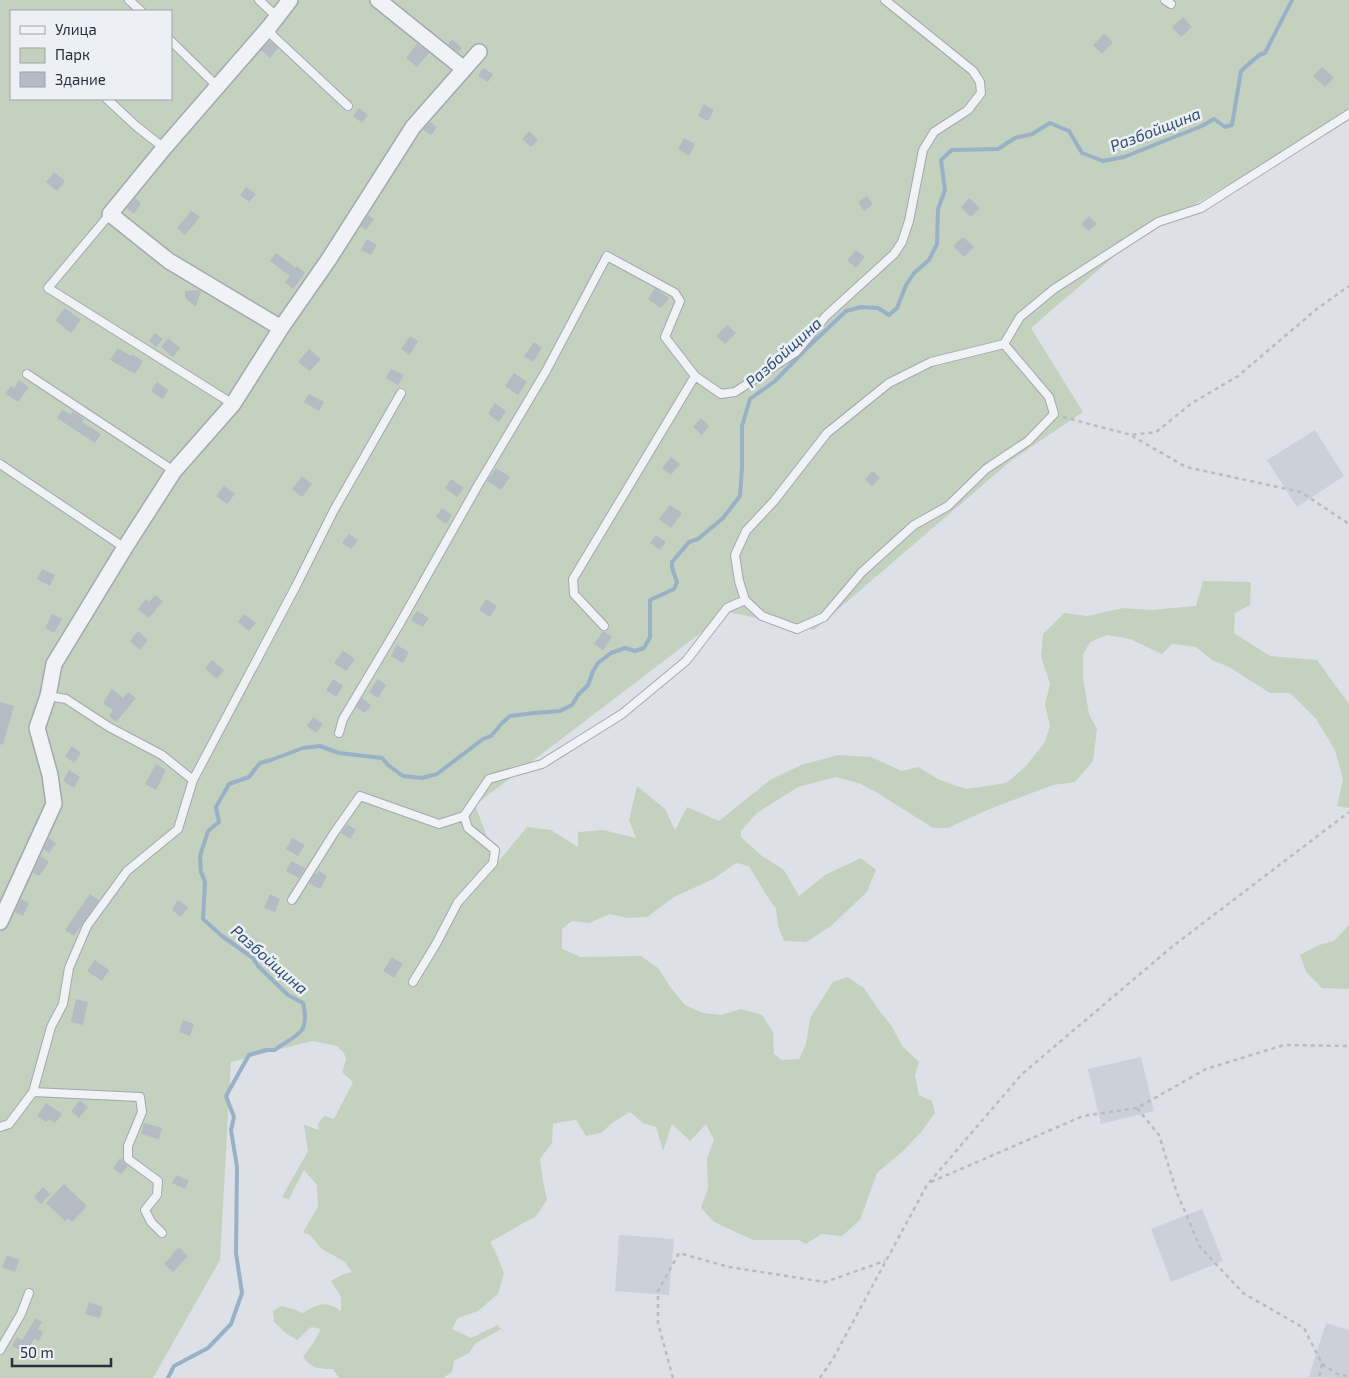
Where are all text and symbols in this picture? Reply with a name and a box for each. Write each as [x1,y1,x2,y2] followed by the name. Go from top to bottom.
[10,10,172,100] legend
[55,20,97,38] text: Улица
[55,45,90,63] text: Парк
[55,70,106,88] text: Здание
[1107,103,1203,155] water label: Разбойщина
[741,313,825,391] water label: Разбойщина
[228,920,312,998] water label: Разбойщина
[12,1336,111,1368] scale bar
[20,1343,54,1361] text: 50 m

